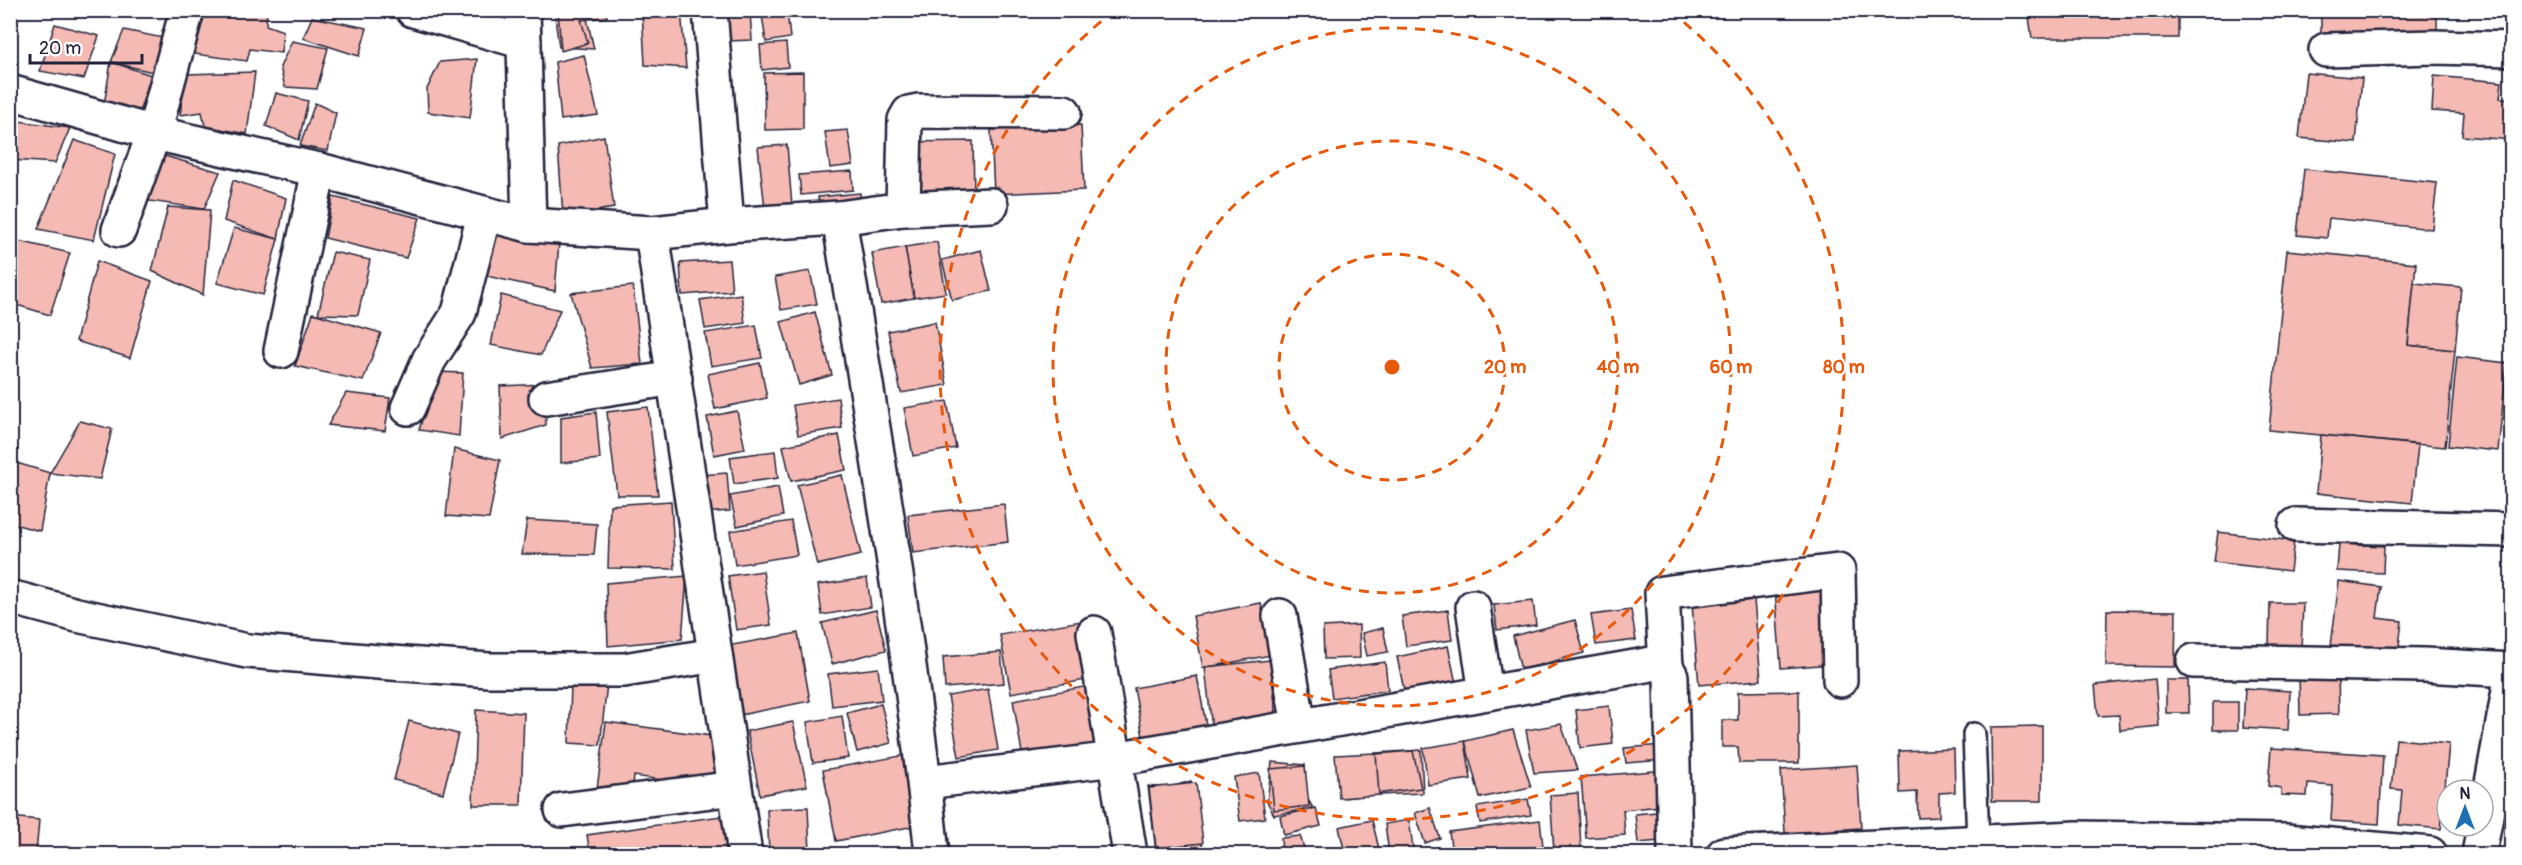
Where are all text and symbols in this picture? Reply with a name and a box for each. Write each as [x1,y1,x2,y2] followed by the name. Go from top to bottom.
[30,27,142,65] scale bar
[39,37,81,60] text: 20 m
[1484,356,1526,379] text: 20 m
[1597,356,1639,379] text: 40 m
[1710,356,1752,379] text: 60 m
[1823,356,1865,379] text: 80 m
[1382,357,1402,377] centre of rings
[2435,778,2495,838] north arrow
[2460,784,2471,804] text: N

